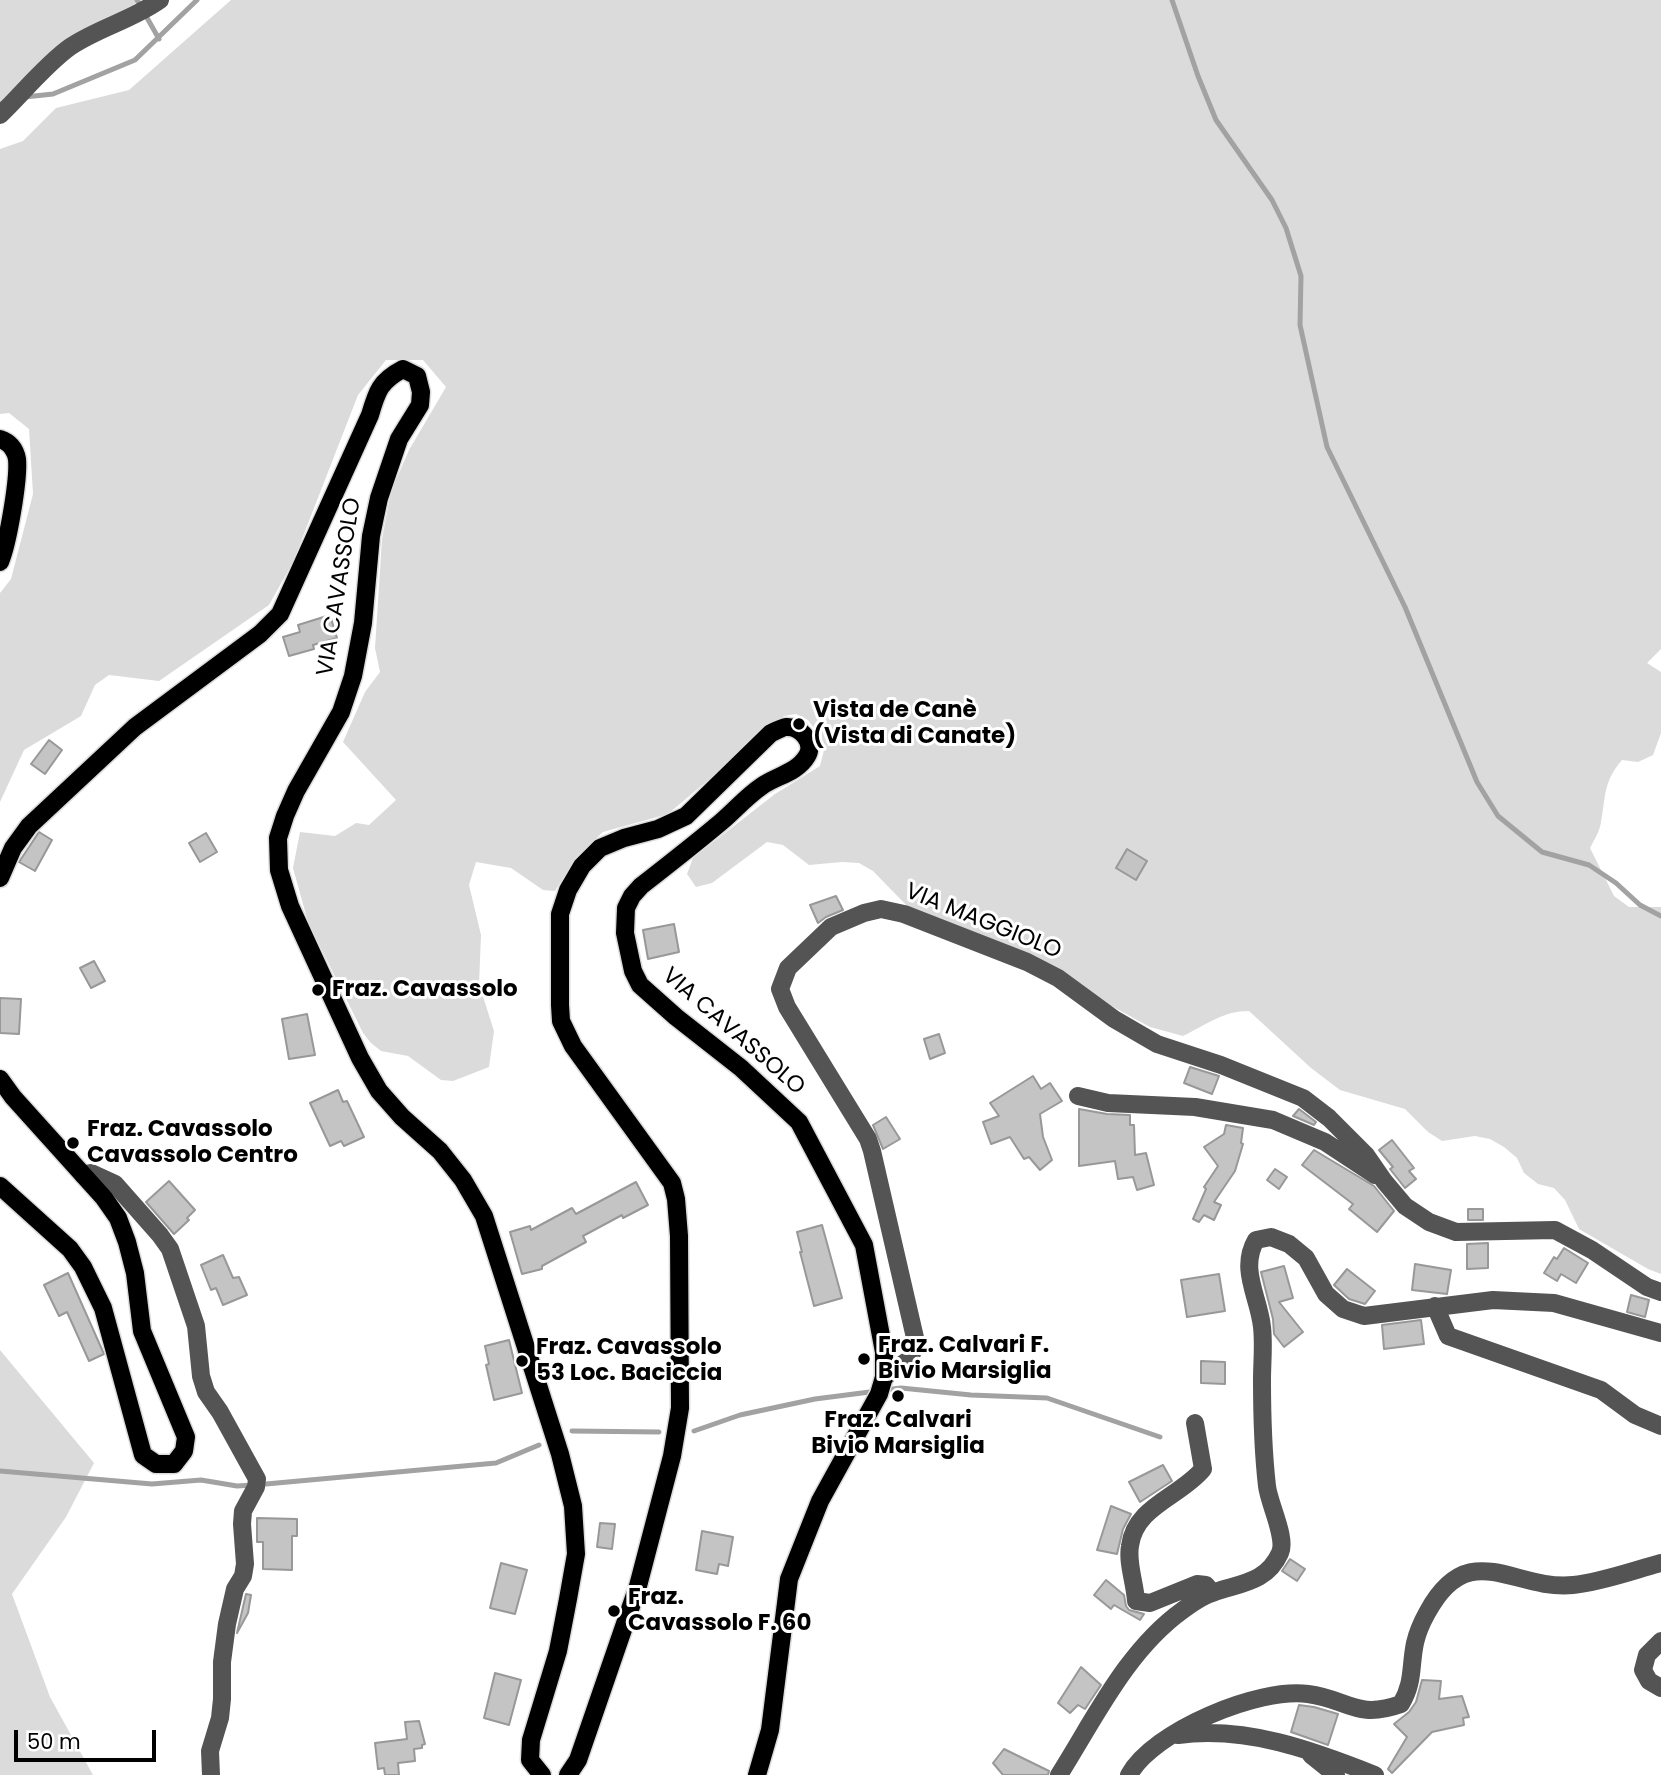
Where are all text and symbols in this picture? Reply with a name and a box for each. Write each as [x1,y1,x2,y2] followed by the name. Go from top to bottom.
[312,496,368,678] street label: VIA CAVASSOLO
[813,697,1016,751] place label: Vista de Canè (Vista di Canate)
[791,716,807,732] marker: Vista de Canè (Vista di Canate)
[901,878,1065,966] street label: VIA MAGGIOLO
[656,962,810,1102] street label: VIA CAVASSOLO
[332,976,518,1004] place label: Fraz. Cavassolo
[310,982,326,998] marker: Fraz. Cavassolo
[87,1116,298,1170] place label: Fraz. Cavassolo Cavassolo Centro
[65,1135,81,1151] marker: Fraz. Cavassolo Cavassolo Centro
[878,1332,1052,1386] place label: Fraz. Calvari F. Bivio Marsiglia
[536,1334,722,1388] place label: Fraz. Cavassolo 53 Loc. Baciccia
[856,1351,872,1367] marker: Fraz. Calvari F. Bivio Marsiglia
[514,1353,530,1369] marker: Fraz. Cavassolo 53 Loc. Baciccia
[890,1388,906,1404] marker: Fraz. Calvari Bivio Marsiglia
[811,1407,985,1461] place label: Fraz. Calvari Bivio Marsiglia
[628,1584,811,1638] place label: Fraz. Cavassolo F. 60
[606,1603,622,1619] marker: Fraz. Cavassolo F. 60
[18,1716,159,1760] scale bar
[27,1727,81,1756] text: 50 m

